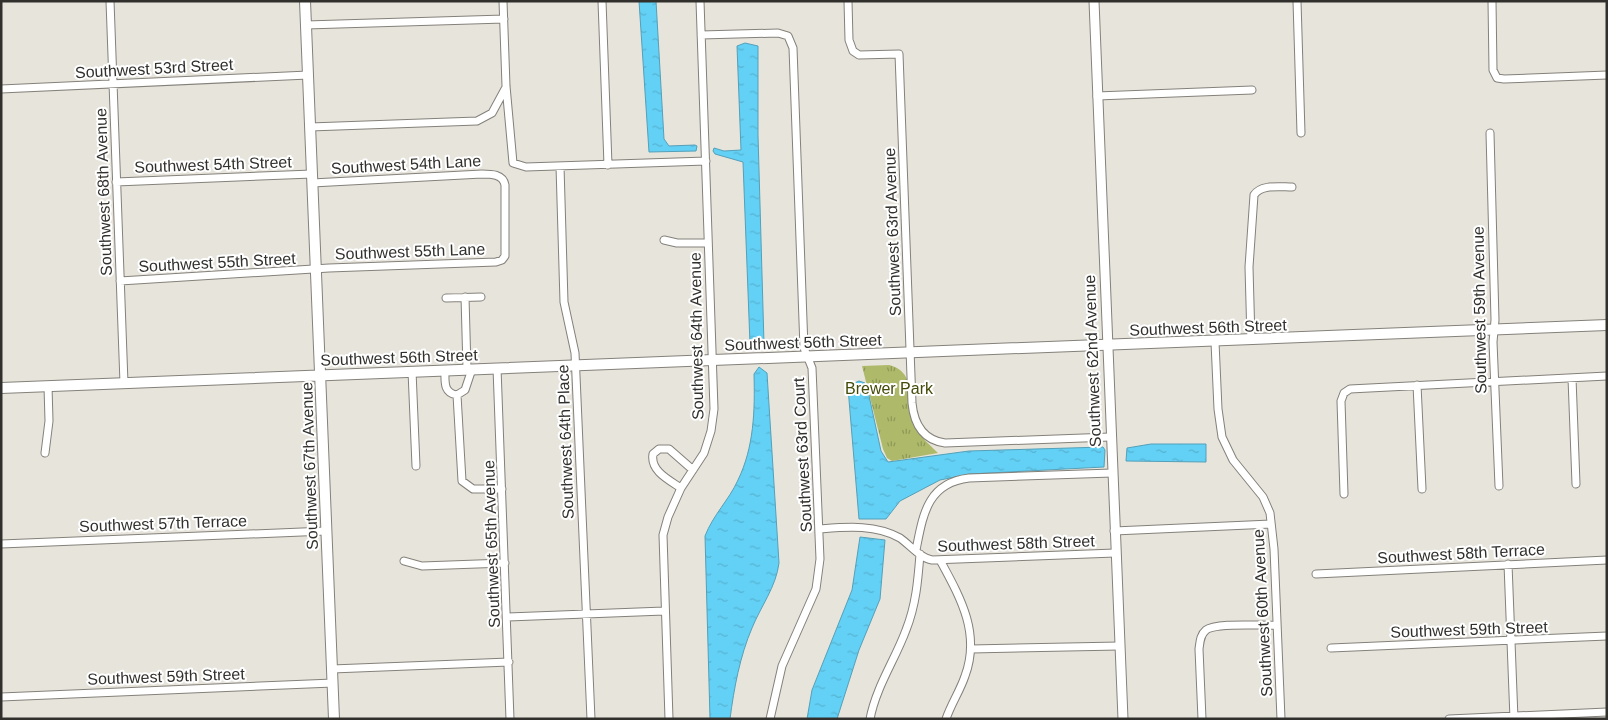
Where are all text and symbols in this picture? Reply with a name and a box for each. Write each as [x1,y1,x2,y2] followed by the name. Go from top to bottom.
[75,56,234,81] street label: Southwest 53rd Street
[92,108,115,276] street label: Southwest 68th Avenue
[881,147,904,317] street label: Southwest 63rd Avenue
[331,152,482,177] street label: Southwest 54th Lane
[134,153,293,176] street label: Southwest 54th Street
[1470,226,1489,394] street label: Southwest 59th Avenue
[335,240,486,263] street label: Southwest 55th Lane
[138,250,297,275] street label: Southwest 55th Street
[687,252,706,420] street label: Southwest 64th Avenue
[1081,274,1104,447] street label: Southwest 62nd Avenue
[1129,316,1288,339] street label: Southwest 56th Street
[724,331,883,354] street label: Southwest 56th Street
[320,346,479,369] street label: Southwest 56th Street
[554,364,577,520] street label: Southwest 64th Place
[790,377,815,533] street label: Southwest 63rd Court
[845,380,934,397] park label: Brewer Park
[298,382,321,550] street label: Southwest 67th Avenue
[480,460,503,628] street label: Southwest 65th Avenue
[79,512,247,535] street label: Southwest 57th Terrace
[1250,529,1275,697] street label: Southwest 60th Avenue
[937,532,1096,555] street label: Southwest 58th Street
[1377,541,1545,566] street label: Southwest 58th Terrace
[1390,618,1549,641] street label: Southwest 59th Street
[87,665,246,688] street label: Southwest 59th Street

